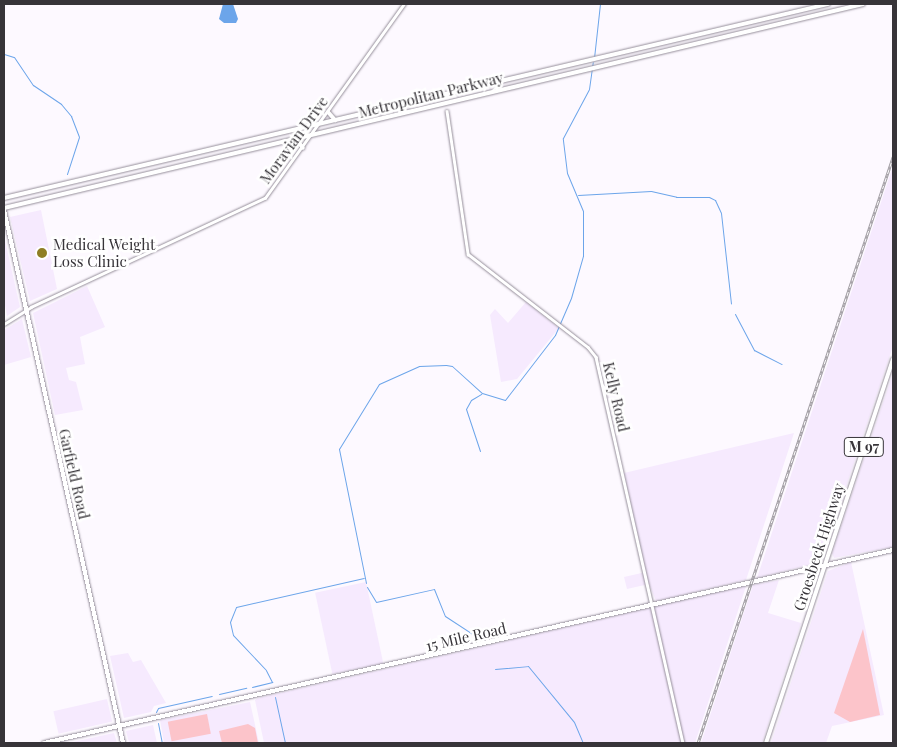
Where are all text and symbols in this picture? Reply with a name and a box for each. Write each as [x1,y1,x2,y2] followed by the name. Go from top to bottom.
[357,68,505,122] street label: Metropolitan Parkway
[256,93,332,187] street label: Moravian Drive
[53,235,156,270] place label: Medical Weight Loss Clinic
[35,246,49,260] marker: Medical Weight Loss Clinic
[599,360,633,434] street label: Kelly Road
[55,427,93,521] street label: Garfield Road
[843,436,885,458] road number: M 97
[790,481,848,613] street label: Groesbeck Highway
[424,619,508,655] street label: 15 Mile Road

